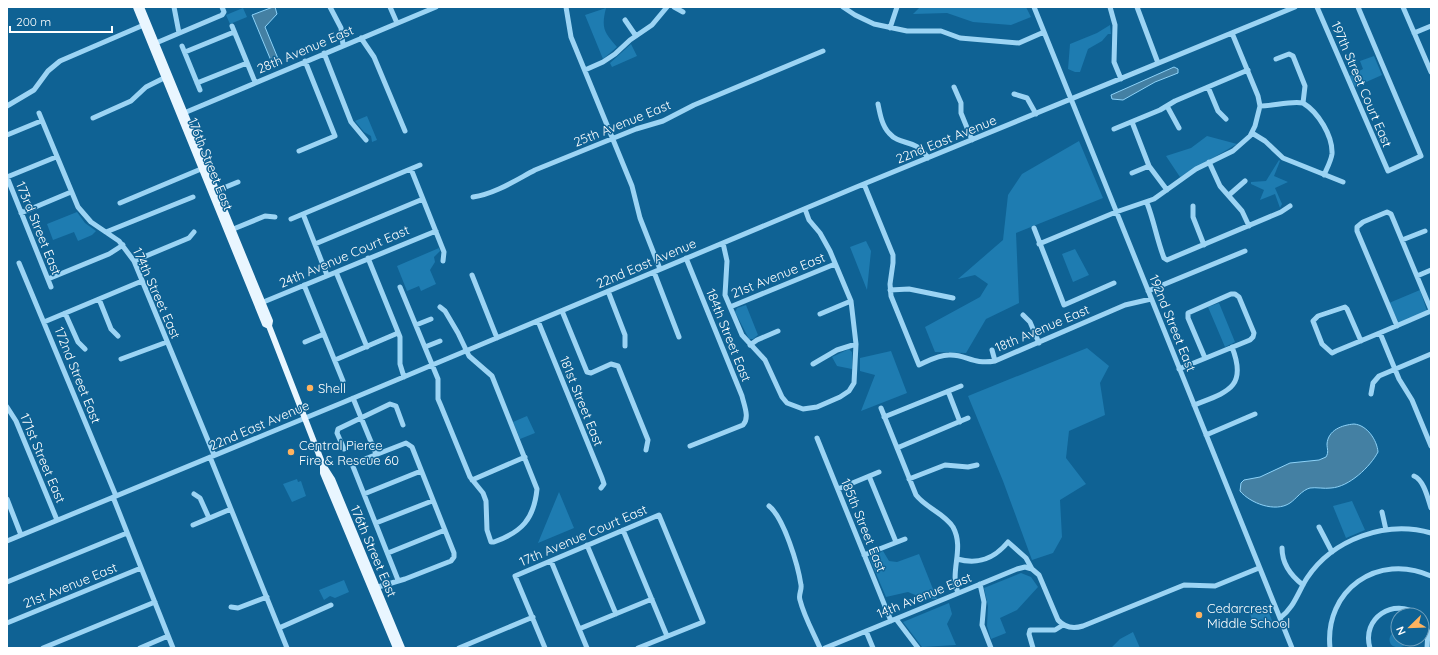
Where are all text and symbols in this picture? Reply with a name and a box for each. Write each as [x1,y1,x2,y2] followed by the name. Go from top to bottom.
[10,8,112,34] scale bar
[16,14,51,29] text: 200 m
[1328,19,1396,149] street label: 197th Street Court East
[254,21,356,77] street label: 28th Avenue East
[571,96,673,150] street label: 25th Avenue East
[893,112,999,166] street label: 22nd East Avenue
[185,115,237,213] street label: 176th Street East
[13,179,65,277] street label: 173rd Street East
[277,221,411,291] street label: 24th Avenue Court East
[594,235,698,291] street label: 22nd East Avenue
[130,245,184,341] street label: 174th Street East
[729,249,827,301] street label: 21st Avenue East
[1146,272,1200,374] street label: 192nd Street East
[703,286,755,384] street label: 184th Street East
[992,301,1092,355] street label: 18th Avenue East
[51,324,105,426] street label: 172nd Street East
[557,354,607,448] street label: 181st Street East
[318,380,346,396] place label: Shell
[305,383,315,393] marker: Shell
[207,397,311,453] street label: 22nd East Avenue
[17,411,69,505] street label: 171st Street East
[299,437,399,468] place label: Central Pierce Fire & Rescue 60
[286,447,296,457] marker: Central Pierce Fire & Rescue 60
[838,476,890,574] street label: 185th Street East
[517,501,649,569] street label: 17th Avenue Court East
[347,503,401,599] street label: 176th Street East
[21,559,119,611] street label: 21st Avenue East
[874,569,974,621] street label: 14th Avenue East
[1207,600,1290,631] place label: Cedarcrest Middle School
[1390,607,1430,647] north arrow
[1194,610,1204,620] marker: Cedarcrest Middle School
[1393,624,1409,637] text: N

